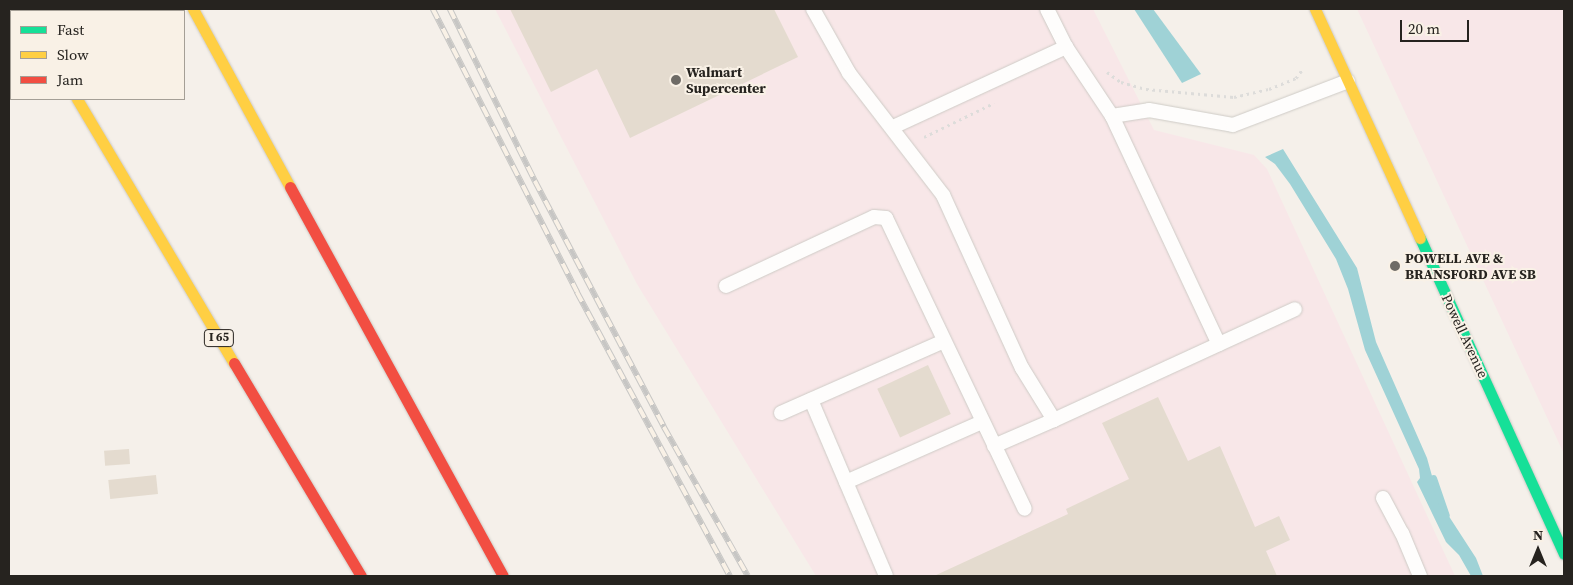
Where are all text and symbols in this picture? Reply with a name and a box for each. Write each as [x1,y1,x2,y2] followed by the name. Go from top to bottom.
[10,10,185,100] legend
[1403,10,1472,42] scale bar
[1408,18,1440,39] text: 20 m
[57,19,84,40] text: Fast
[57,44,89,65] text: Slow
[686,64,766,96] place label: Walmart Supercenter
[57,69,83,90] text: Jam
[670,74,682,86] marker: Walmart Supercenter
[1405,250,1536,282] place label: POWELL AVE & BRANSFORD AVE SB
[1389,260,1401,272] marker: POWELL AVE & BRANSFORD AVE SB
[1438,291,1492,381] street label: Powell Avenue
[203,328,235,348] road number: I 65
[1513,525,1563,575] north arrow
[1533,525,1543,545] text: N

